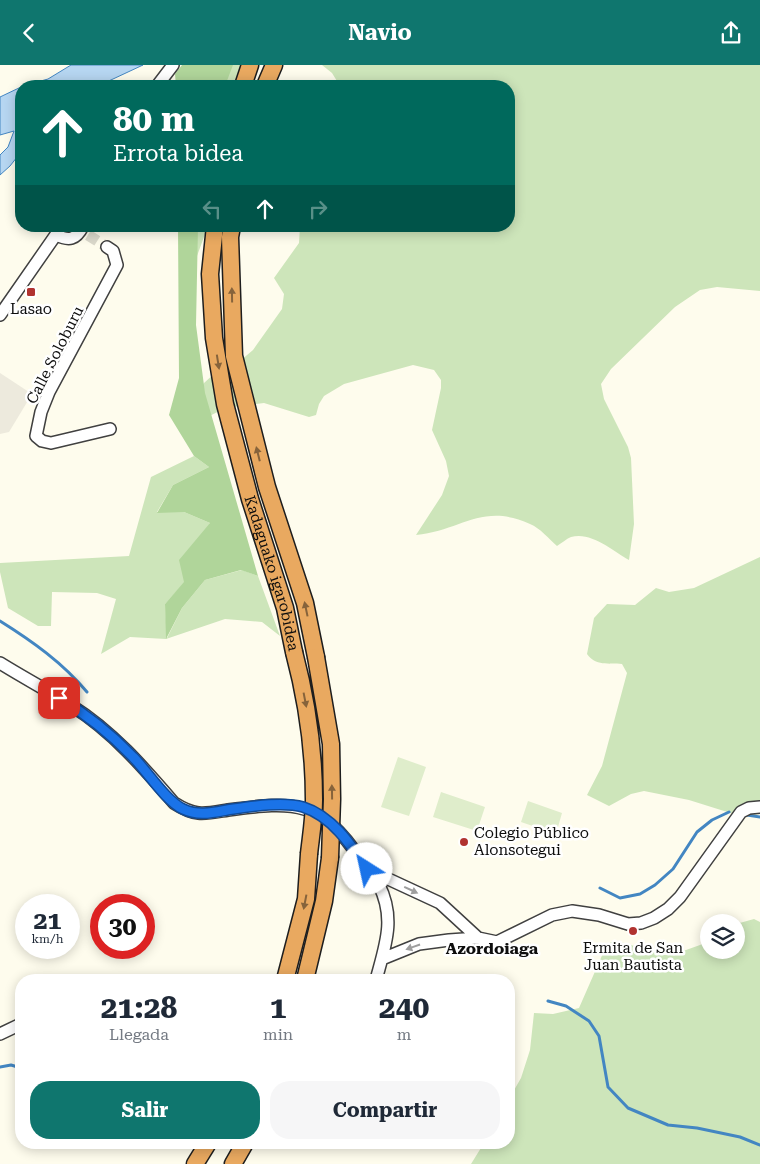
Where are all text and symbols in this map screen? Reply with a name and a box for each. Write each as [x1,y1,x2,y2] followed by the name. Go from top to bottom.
[15,19,43,47] icon: back
[717,19,745,47] icon: share
[348,20,412,45] text: Navio
[113,99,195,140] text: 80 m
[30,100,95,165] icon: ahead
[113,141,243,166] text: Errota bidea
[198,195,226,223] icon: left
[251,195,279,223] icon: ahead
[304,195,332,223] icon: right
[25,286,37,298] marker: Lasao
[228,286,236,302] one-way arrow
[10,300,52,318] place label: Lasao
[23,303,88,407] street label: Calle Soloburu
[214,354,222,370] one-way arrow
[254,447,262,462] one-way arrow
[240,493,303,653] street label: Kadaguako igarobidea
[302,602,310,617] one-way arrow
[38,677,80,719] pin
[45,684,73,712] icon: arrive
[302,692,310,708] one-way arrow
[328,783,336,799] one-way arrow
[474,824,589,859] place label: Colegio Público Alonsotegui
[458,836,470,848] marker: Colegio Público Alonsotegui
[340,842,392,894] position arrow
[404,886,418,894] one-way arrow
[90,894,155,959] speed limit sign: 30
[300,894,308,910] one-way arrow
[33,906,62,935] text: 21
[700,914,745,959] map controls
[700,914,745,959] button: layers
[627,925,639,937] marker: Ermita de San Juan Bautista
[31,932,64,946] text: km/h
[446,939,539,958] district label: Azordoiaga
[583,939,684,974] place label: Ermita de San Juan Bautista
[405,944,420,951] one-way arrow
[101,990,177,1025] text: 21:28
[270,990,286,1025] text: 1
[379,990,429,1025] text: 240
[109,1025,169,1044] text: Llegada
[263,1025,293,1044] text: min
[397,1025,411,1044] text: m
[30,1081,260,1139] button: Salir
[270,1081,500,1139] button: Compartir

